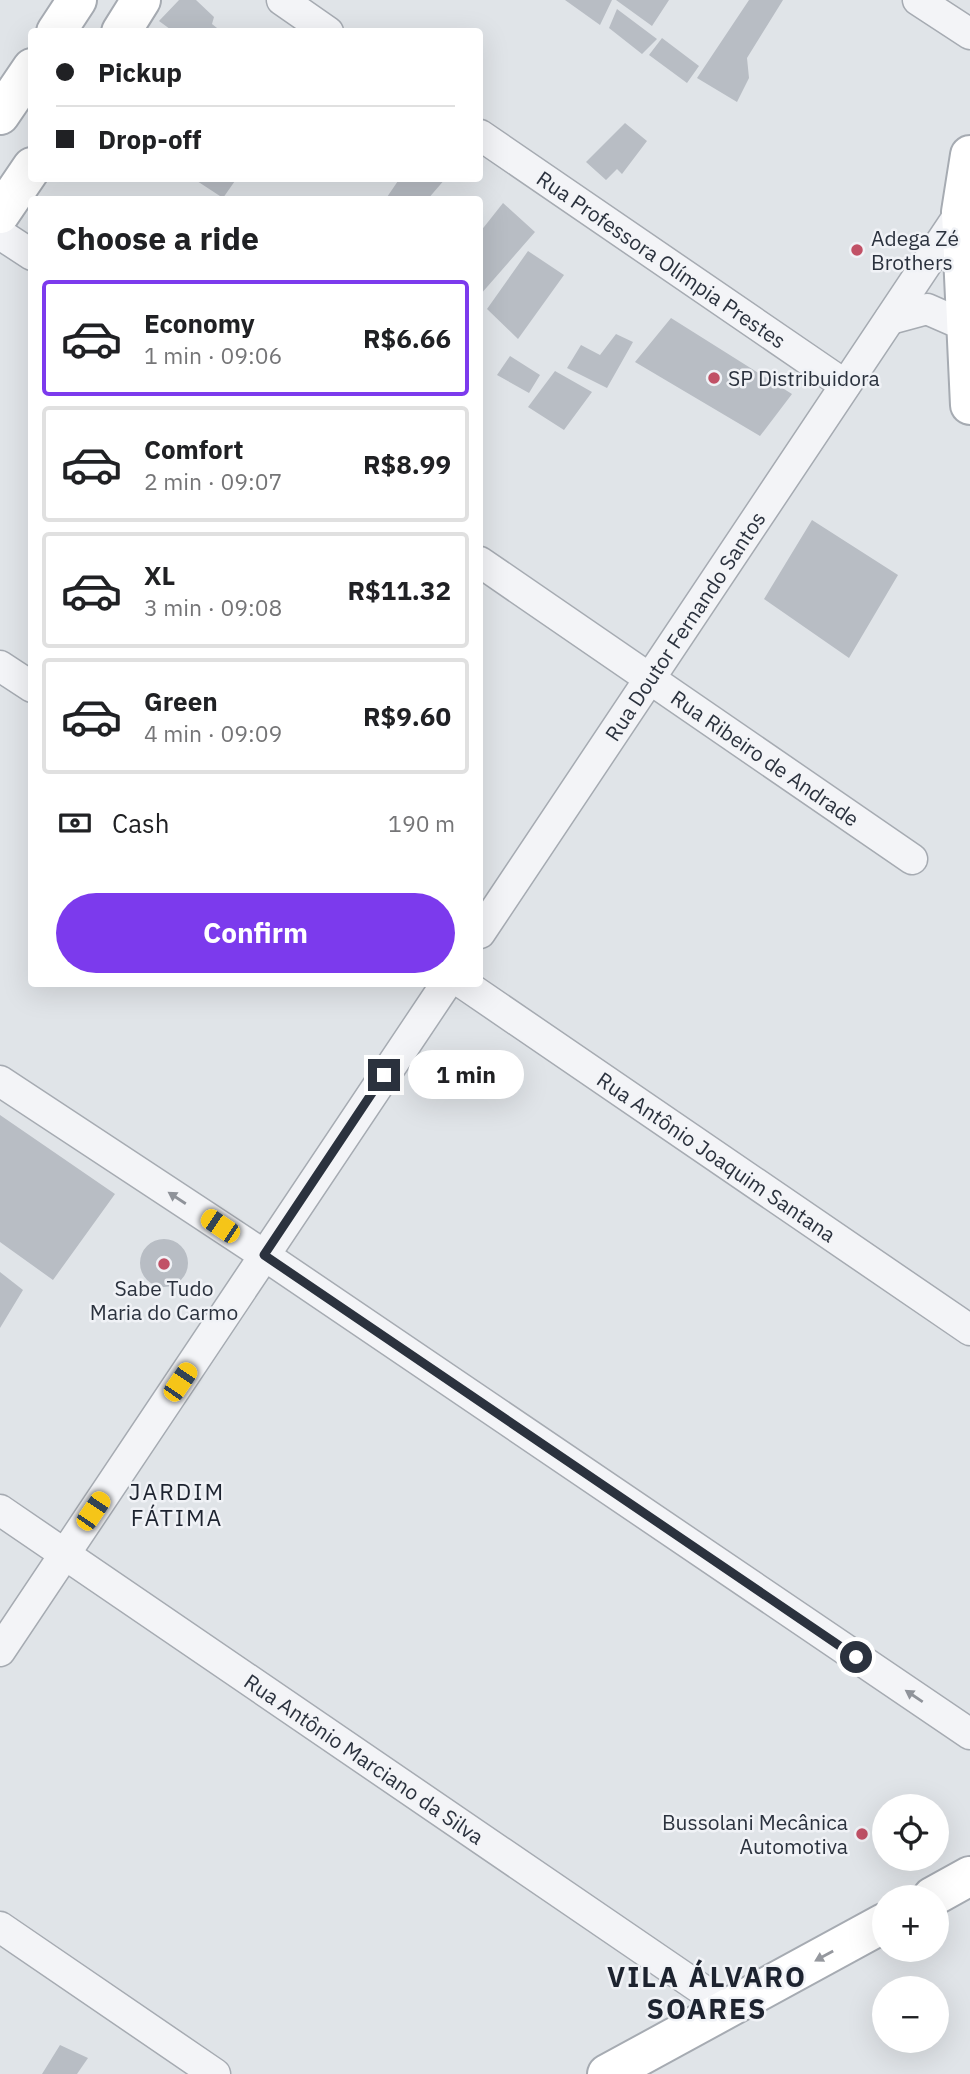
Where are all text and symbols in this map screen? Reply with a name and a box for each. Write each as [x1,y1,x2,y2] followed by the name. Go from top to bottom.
[98,55,182,89] text: Pickup
[98,122,201,156] text: Drop-off
[531,164,792,355] street label: Rua Professora Olímpia Prestes
[56,217,259,259] text: Choose a ride
[871,224,959,276] place label: Adega Zé Brothers
[849,242,865,258] marker: Adega Zé Brothers
[144,306,255,340] text: Economy
[60,307,123,370] icon: car
[363,321,451,355] text: R$6.66
[144,340,282,370] text: 1 min · 09:06
[728,364,880,392] place label: SP Distribuidora
[706,370,722,386] marker: SP Distribuidora
[144,432,243,466] text: Comfort
[60,433,123,496] icon: car
[363,447,451,481] text: R$8.99
[144,466,282,496] text: 2 min · 09:07
[598,506,771,746] street label: Rua Doutor Fernando Santos
[144,558,175,592] text: XL
[60,559,123,622] icon: car
[347,573,451,607] text: R$11.32
[144,592,282,622] text: 3 min · 09:08
[666,683,865,833] street label: Rua Ribeiro de Andrade
[144,684,218,718] text: Green
[60,685,123,748] icon: car
[363,699,451,733] text: R$9.60
[144,718,282,748] text: 4 min · 09:09
[56,804,94,842] icon: cash
[112,806,169,840] text: Cash
[388,808,455,838] text: 190 m
[56,893,455,973] button: Confirm
[408,1050,524,1100] callout: 1 min
[368,1059,400,1091] route end
[436,1059,496,1089] text: 1 min
[592,1065,841,1248] street label: Rua Antônio Joaquim Santana
[168,1191,186,1205] one-way arrow
[197,1206,244,1246] car
[156,1256,172,1272] marker: Sabe Tudo Maria do Carmo
[90,1274,238,1326] place label: Sabe Tudo Maria do Carmo
[160,1359,201,1405] car
[129,1476,225,1532] district label: JARDIM FÁTIMA
[73,1488,114,1534] car
[840,1641,872,1673] route start
[239,1667,489,1850] street label: Rua Antônio Marciano da Silva
[904,1690,923,1703] one-way arrow
[872,1794,949,2053] map controls
[872,1794,949,1871] button: locate
[662,1808,848,1860] place label: Bussolani Mecânica Automotiva
[854,1826,870,1842] marker: Bussolani Mecânica Automotiva
[872,1885,949,1962] button: +
[814,1950,834,1962] one-way arrow
[607,1958,807,2027] district label: VILA ÁLVARO SOARES
[872,1976,949,2053] button: −

